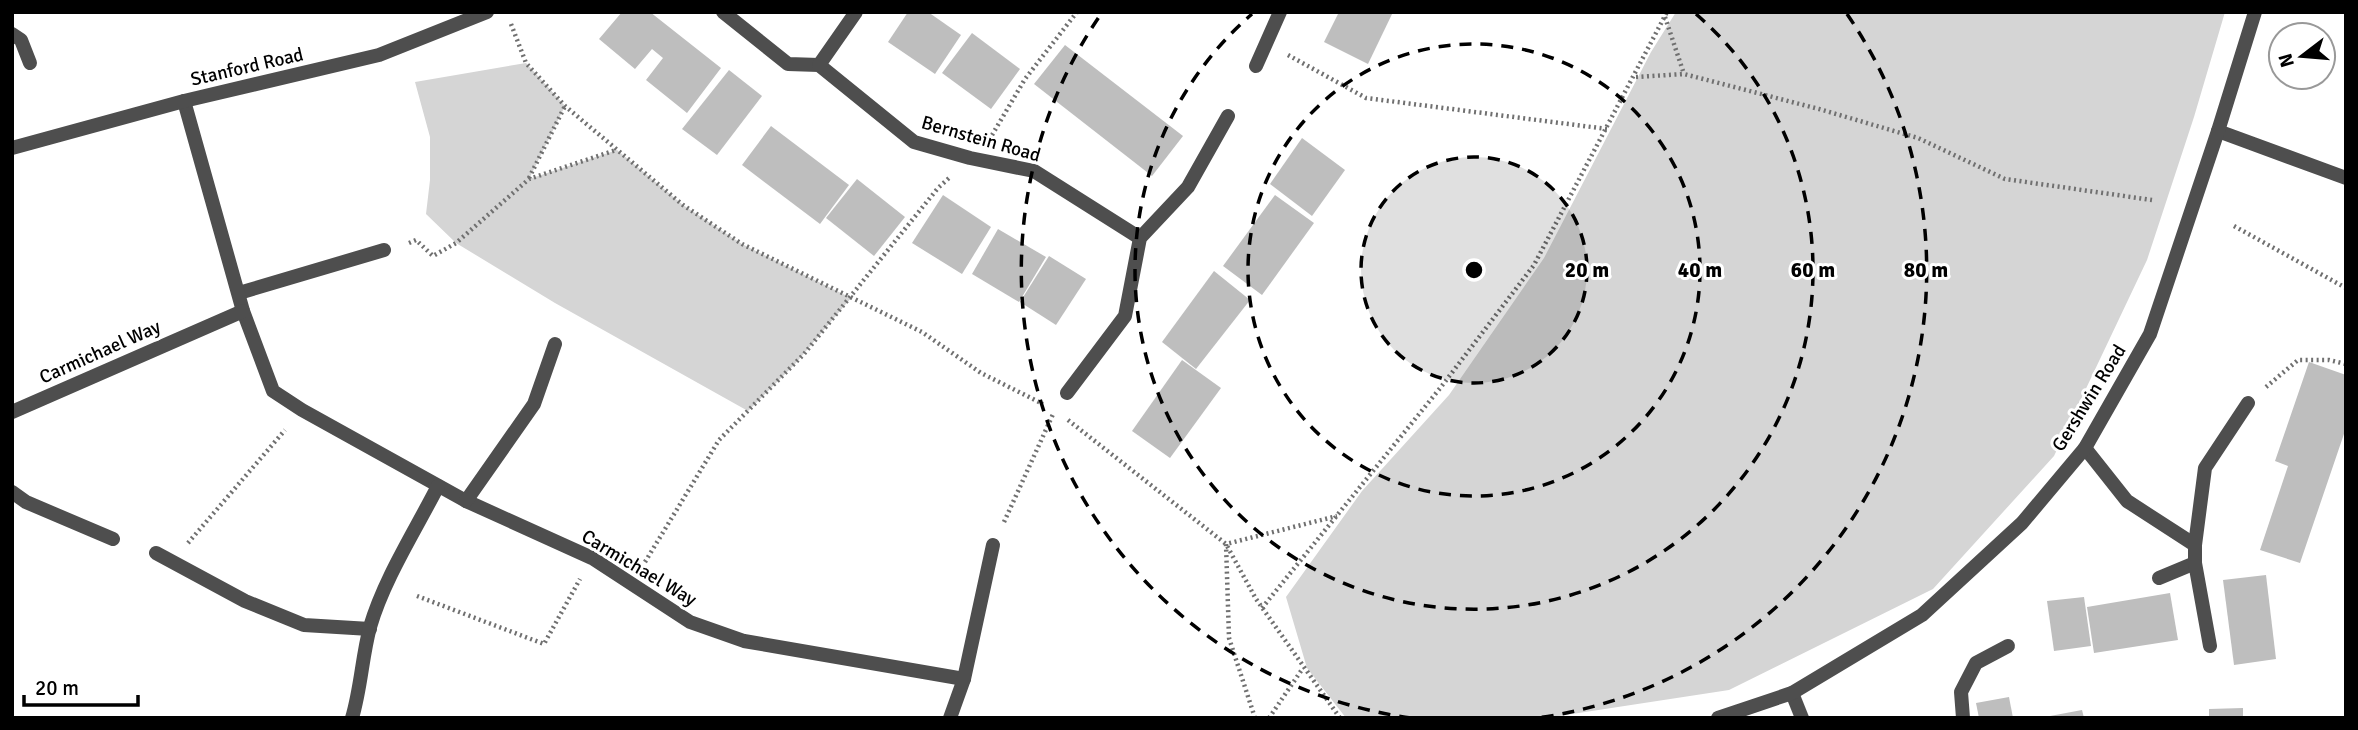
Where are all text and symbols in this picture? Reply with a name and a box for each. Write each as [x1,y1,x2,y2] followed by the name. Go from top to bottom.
[2267,21,2337,91] north arrow
[188,42,306,92] street label: Stanford Road
[2273,51,2300,70] text: N
[919,111,1043,167] street label: Bernstein Road
[1565,257,1609,283] text: 20 m
[1678,257,1722,283] text: 40 m
[1791,257,1835,283] text: 60 m
[1904,257,1948,283] text: 80 m
[1462,258,1486,282] centre of rings
[36,315,164,389] street label: Carmichael Way
[2047,340,2131,456] street label: Gershwin Road
[577,524,701,612] street label: Carmichael Way
[24,664,138,708] scale bar
[35,675,79,701] text: 20 m

